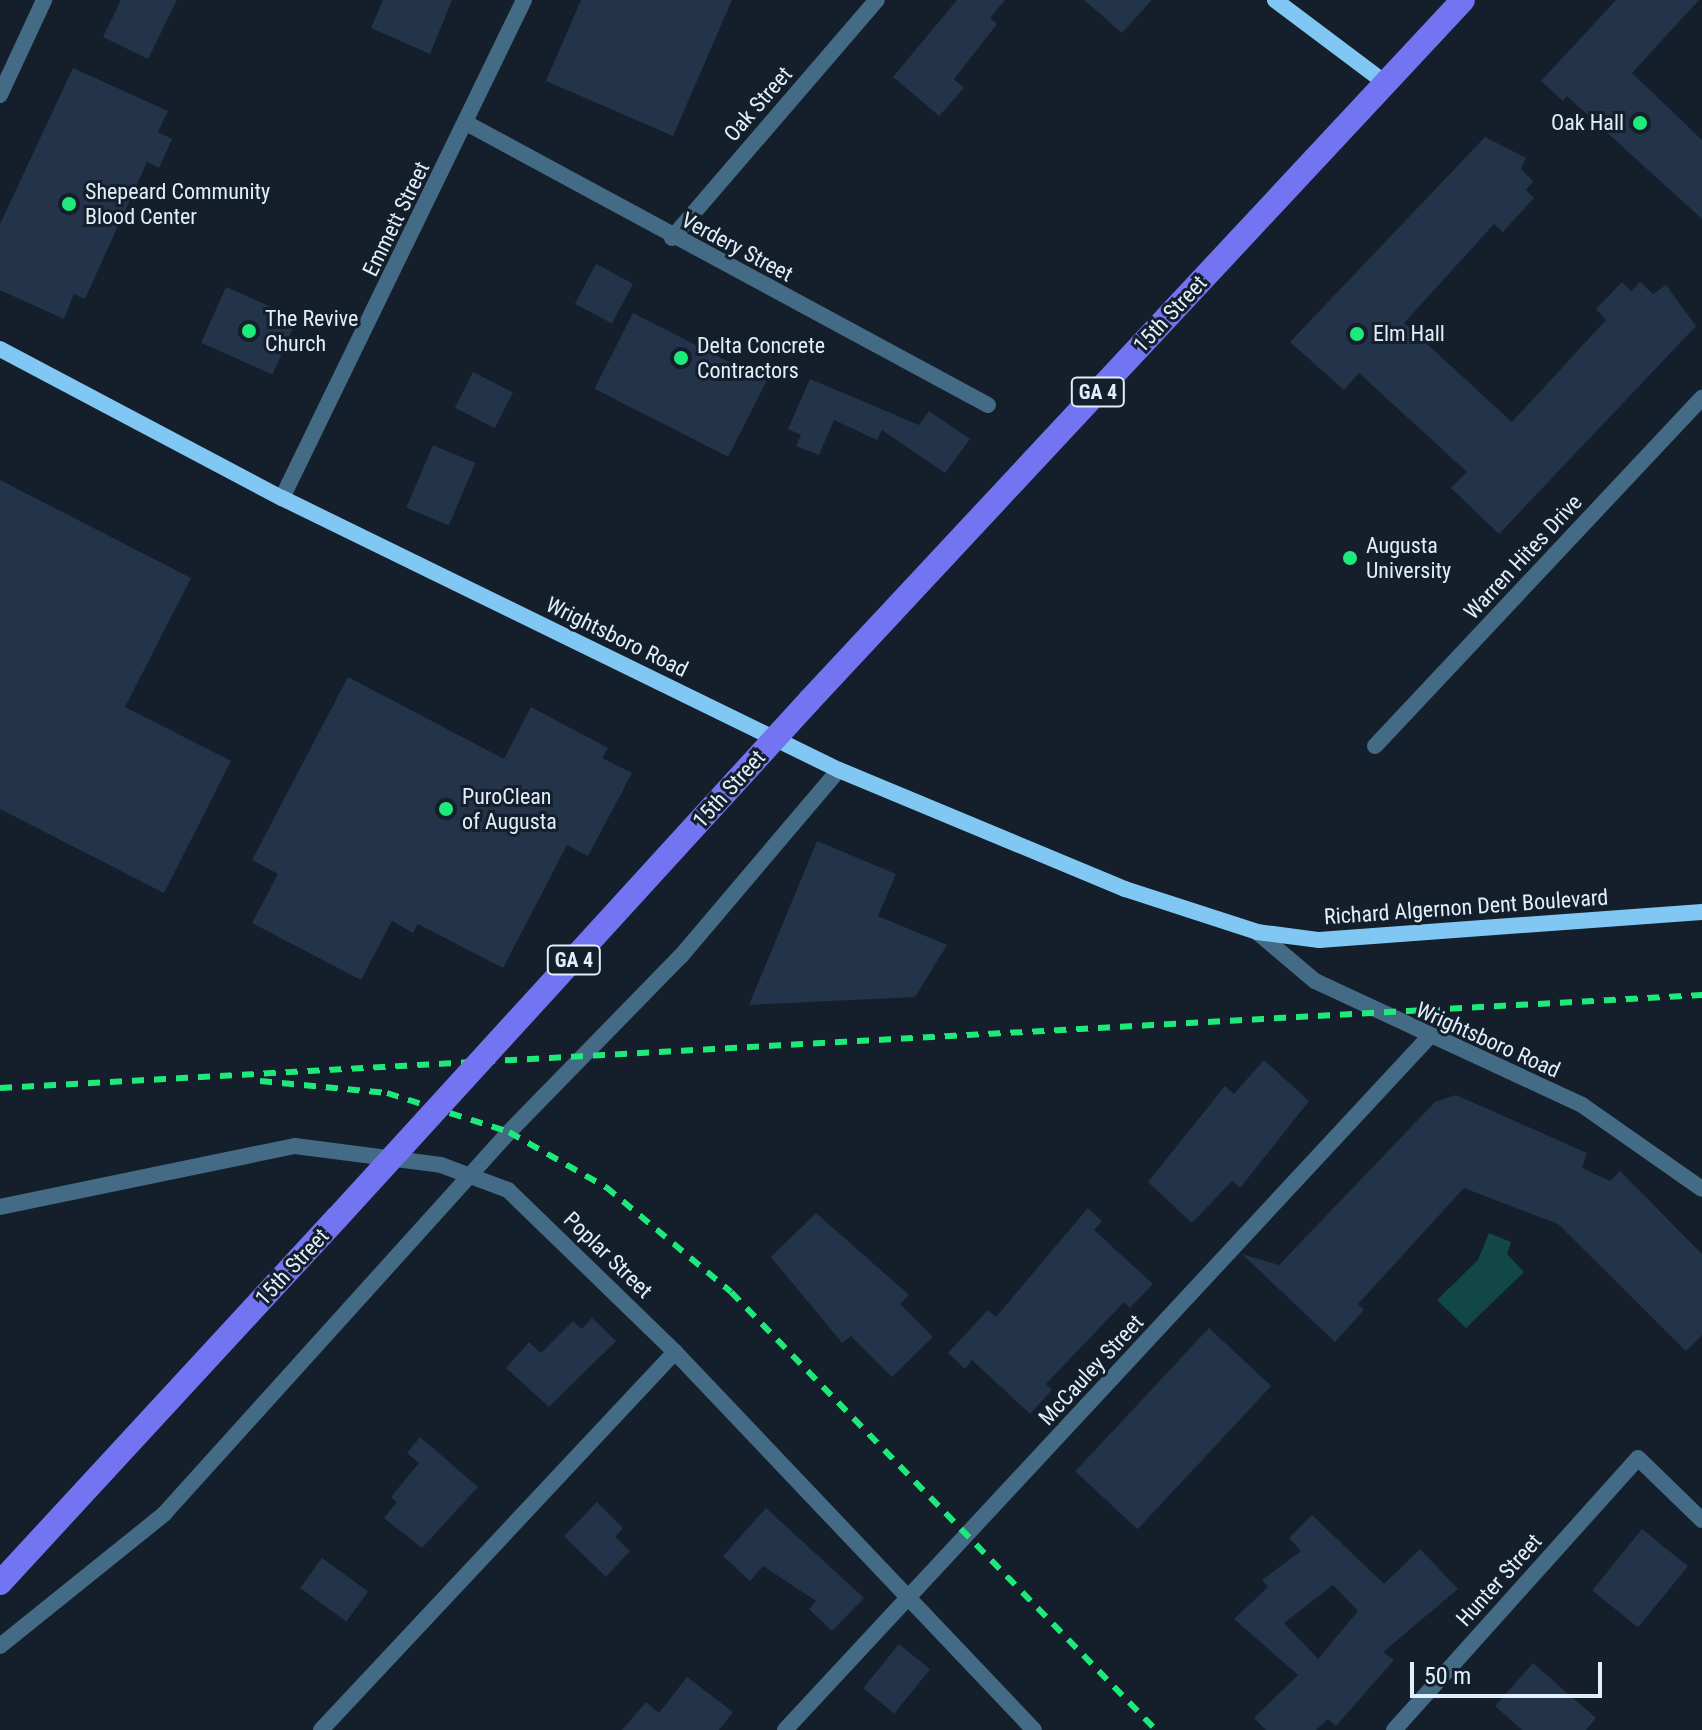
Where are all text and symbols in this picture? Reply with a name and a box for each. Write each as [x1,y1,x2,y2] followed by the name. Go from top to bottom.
[718,61,798,147] street label: Oak Street
[1551,110,1624,136] place label: Oak Hall
[1631,114,1649,132] marker: Oak Hall
[357,157,435,281] street label: Emmett Street
[85,178,270,230] place label: Shepeard Community Blood Center
[60,195,78,213] marker: Shepeard Community Blood Center
[677,207,797,287] street label: Verdery Street
[1128,270,1212,358] street label: 15th Street
[265,305,358,356] place label: The Revive Church
[1373,321,1445,347] place label: Elm Hall
[240,322,258,340] marker: The Revive Church
[1348,325,1366,343] marker: Elm Hall
[697,332,825,384] place label: Delta Concrete Contractors
[672,349,690,367] marker: Delta Concrete Contractors
[1070,376,1126,408] road number: GA 4
[1459,489,1587,625] street label: Warren Hites Drive
[1366,532,1451,584] place label: Augusta University
[1341,549,1359,567] marker: Augusta University
[542,591,692,683] street label: Wrightsboro Road
[687,745,771,833] street label: 15th Street
[462,783,557,834] place label: PuroClean of Augusta
[437,800,455,818] marker: PuroClean of Augusta
[1323,884,1609,930] street label: Richard Algernon Dent Boulevard
[546,944,602,976] road number: GA 4
[1412,996,1564,1084] street label: Wrightsboro Road
[558,1206,658,1304] street label: Poplar Street
[250,1223,334,1311] street label: 15th Street
[1033,1309,1149,1431] street label: McCauley Street
[1451,1528,1547,1632] street label: Hunter Street
[1414,1646,1606,1696] scale bar
[1424,1662,1471,1690] text: 50 m

